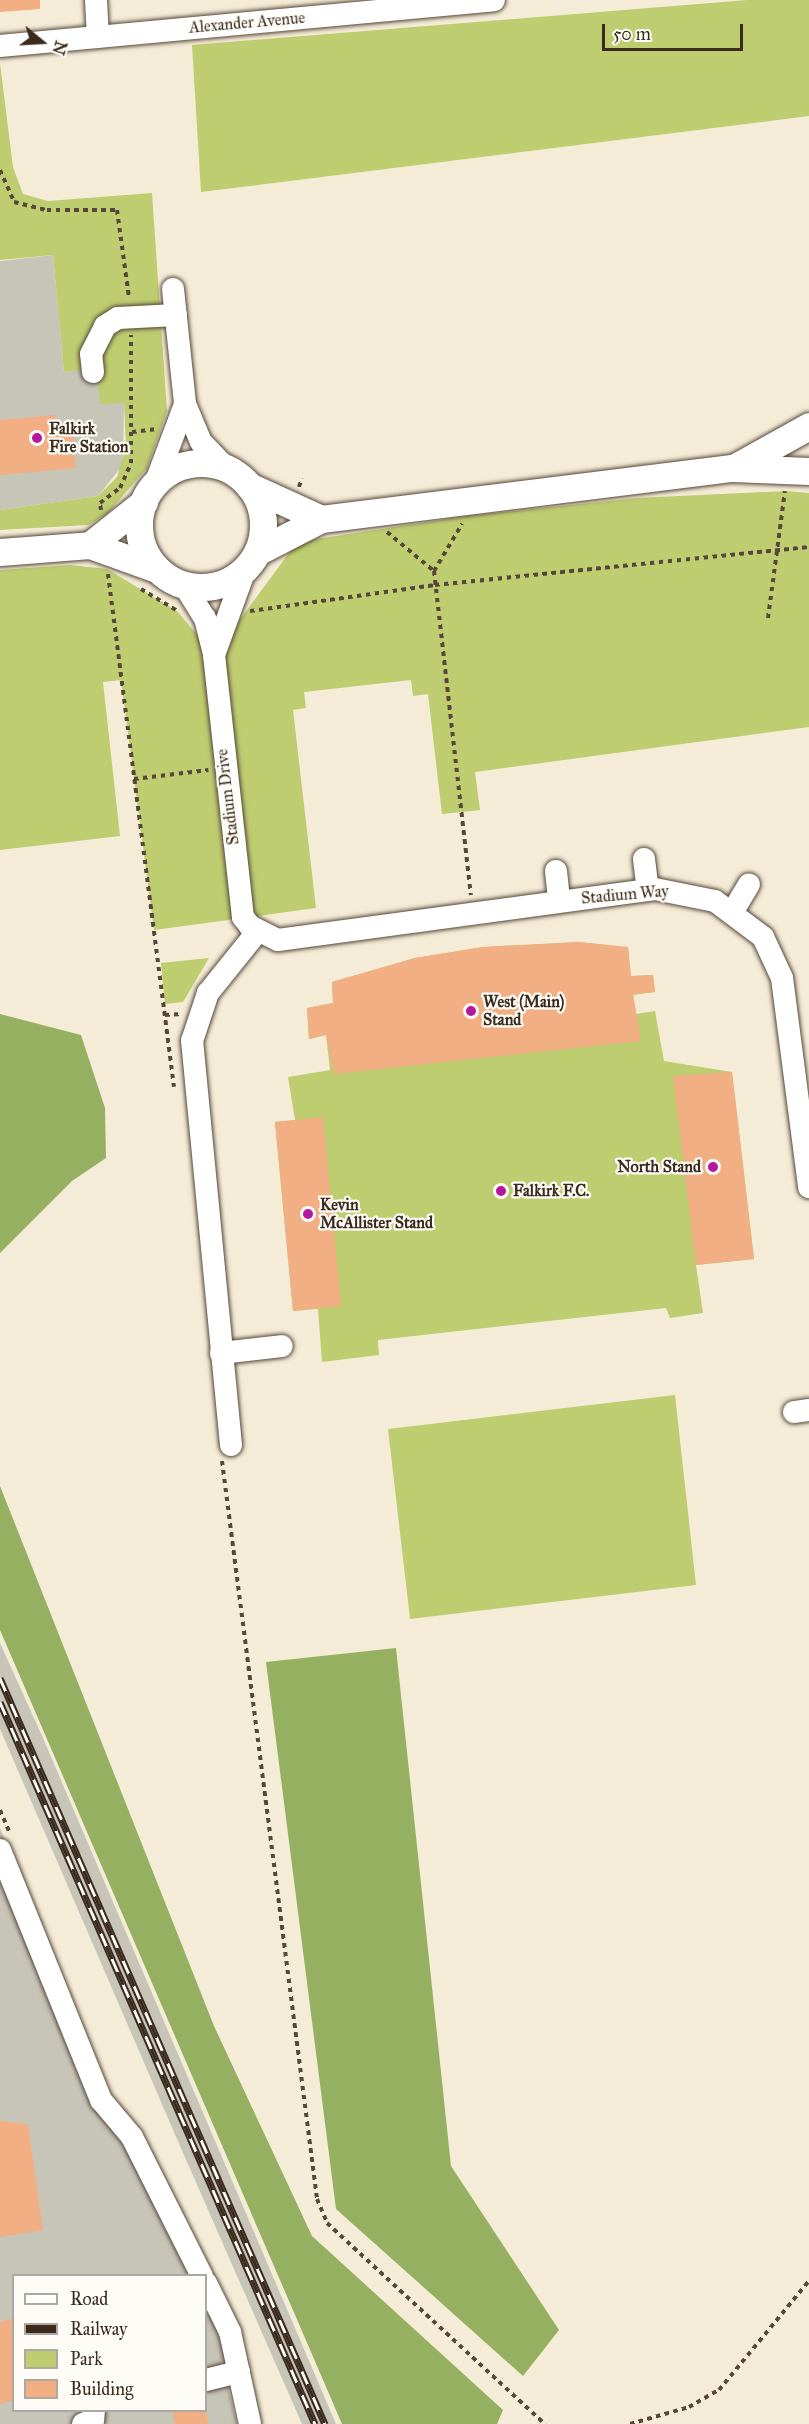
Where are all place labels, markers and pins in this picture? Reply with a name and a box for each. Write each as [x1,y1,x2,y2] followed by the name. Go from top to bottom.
[49,419,128,457] place label: Falkirk Fire Station
[30,431,44,445] marker: Falkirk Fire Station
[483,992,564,1030] place label: West (Main) Stand
[464,1004,478,1018] marker: West (Main) Stand
[617,1157,701,1177] place label: North Stand
[706,1160,720,1174] marker: North Stand
[513,1181,589,1201] place label: Falkirk F.C.
[494,1184,508,1198] marker: Falkirk F.C.
[320,1195,433,1233] place label: Kevin McAllister Stand
[301,1207,315,1221] marker: Kevin McAllister Stand

